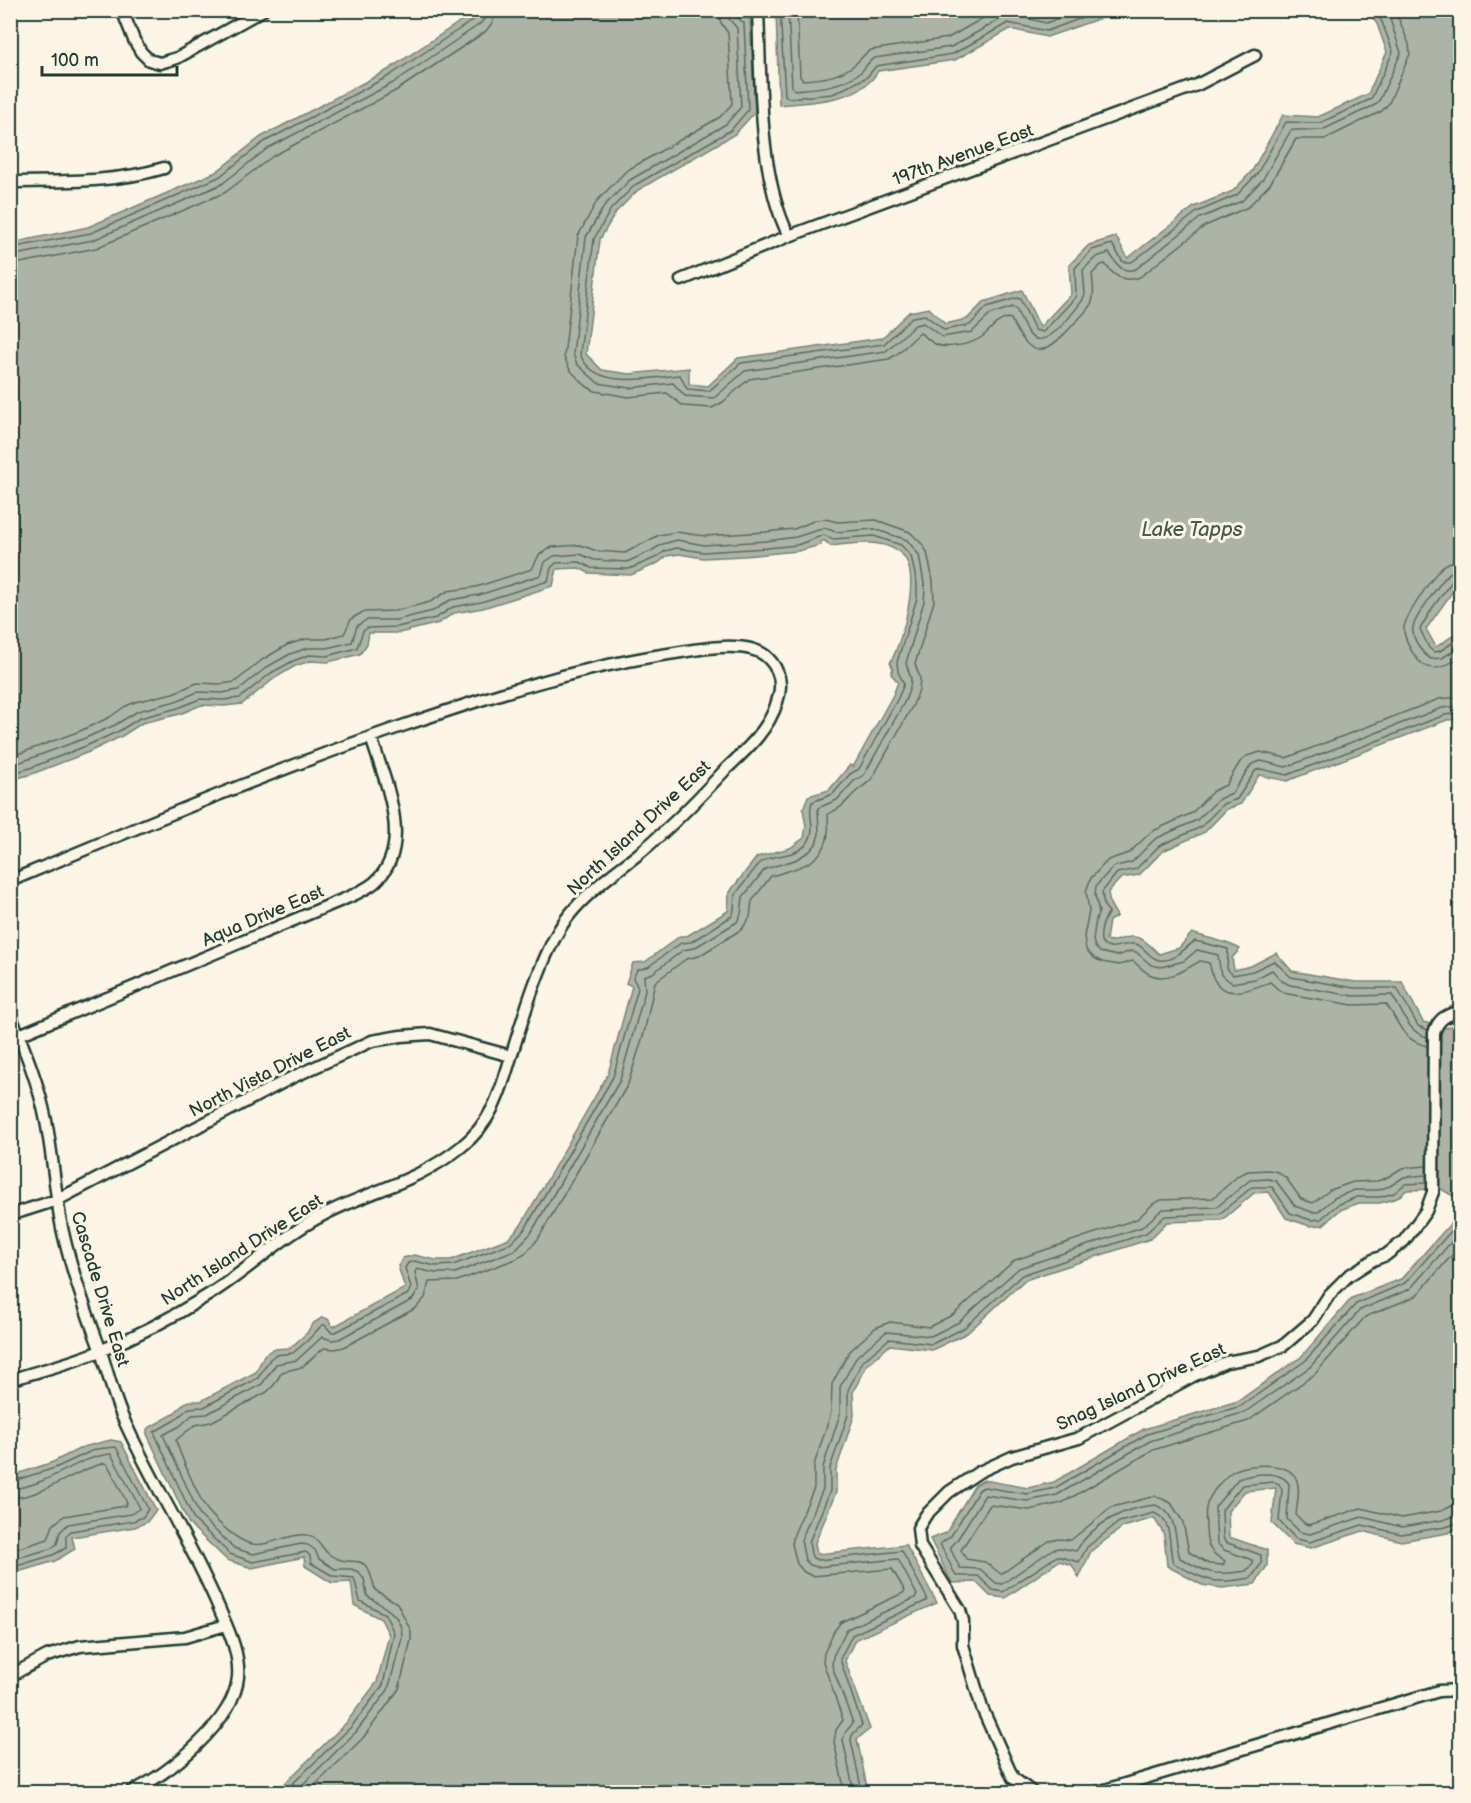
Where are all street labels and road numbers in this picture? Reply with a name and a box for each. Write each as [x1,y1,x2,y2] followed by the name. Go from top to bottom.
[890,120,1037,190] street label: 197th Avenue East
[563,756,715,900] street label: North Island Drive East
[199,881,327,951] street label: Aqua Drive East
[186,1022,355,1122] street label: North Vista Drive East
[157,1190,327,1310] street label: North Island Drive East
[66,1209,134,1370] street label: Cascade Drive East
[1053,1338,1229,1435] street label: Snag Island Drive East

